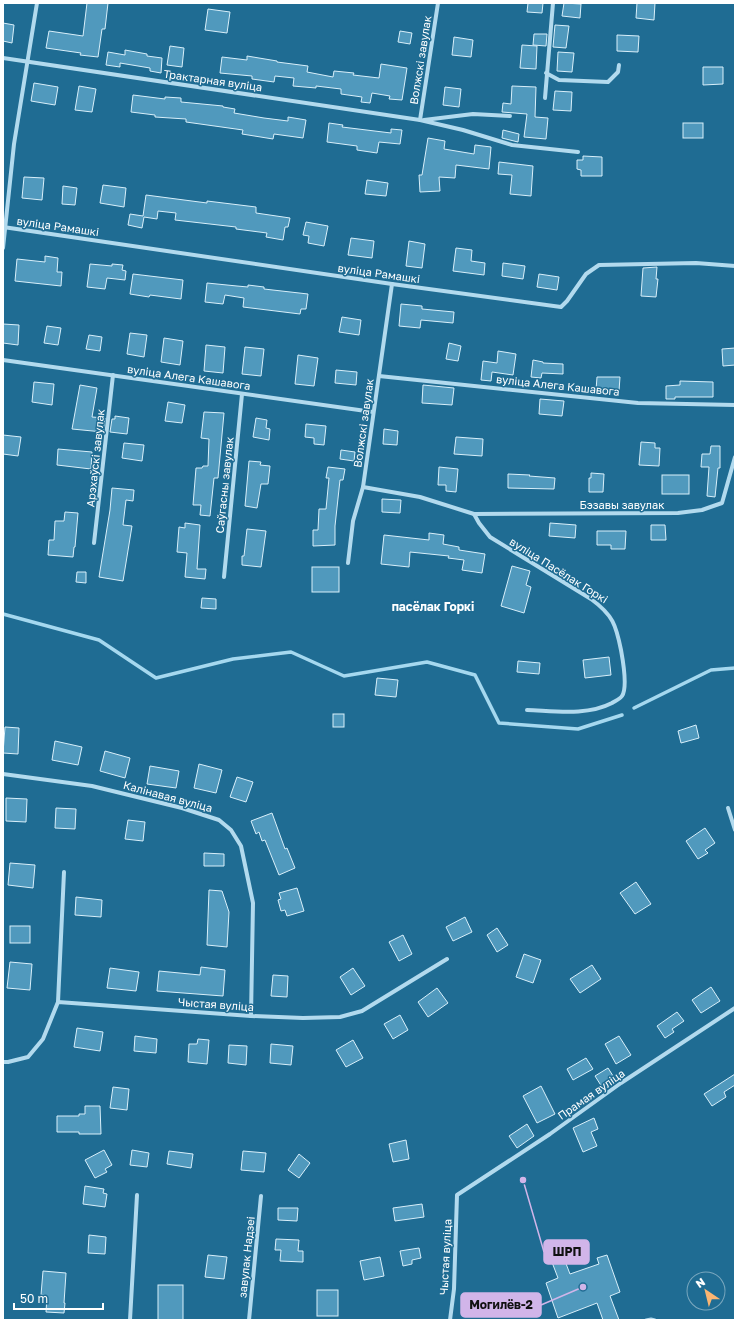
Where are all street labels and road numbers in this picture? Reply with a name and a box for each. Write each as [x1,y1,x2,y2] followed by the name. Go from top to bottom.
[407,14,434,105] street label: Волжскі завулак
[163,67,263,93] street label: Трактарная вуліца
[16,214,100,238] street label: вуліца Рамашкі
[337,261,421,285] street label: вуліца Рамашкі
[127,362,251,392] street label: вуліца Алега Кашавога
[496,372,620,398] street label: вуліца Алега Кашавога
[350,377,376,468] street label: Волжскі завулак
[83,408,107,508] street label: Арэхаўскі завулак
[212,435,236,534] street label: Саўгасны завулак
[579,498,665,511] street label: Бэзавы завулак
[508,534,611,606] street label: вуліца Пасёлак Горкі
[122,778,214,814] street label: Калінавая вуліца
[178,995,254,1013] street label: Чыстая вуліца
[555,1066,627,1122] street label: Прамая вуліца
[235,1216,257,1298] street label: завулак Надзеі
[437,1219,453,1295] street label: Чыстая вуліца

